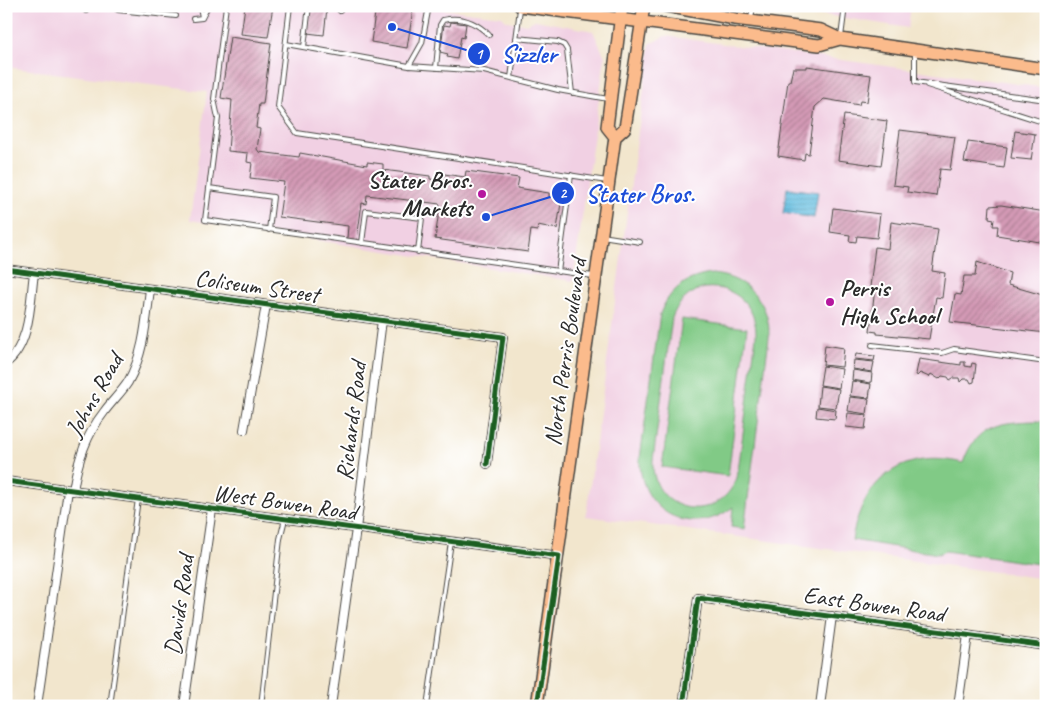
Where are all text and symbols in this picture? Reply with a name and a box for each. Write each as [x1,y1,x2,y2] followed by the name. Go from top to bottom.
[466,34,567,74] callout: Sizzler
[501,38,560,70] text: Sizzler
[476,45,485,64] text: 1
[368,165,475,223] place label: Stater Bros. Markets
[551,173,705,213] callout: Stater Bros.
[586,178,695,210] text: Stater Bros.
[560,184,568,203] text: 2
[476,188,488,200] marker: Stater Bros. Markets
[537,253,593,448] street label: North Perris Boulevard
[193,262,324,310] street label: Coliseum Street
[840,273,943,331] place label: Perris High School
[824,296,836,308] marker: Perris High School
[58,345,132,443] street label: Johns Road
[329,356,374,482] street label: Richards Road
[212,477,362,527] street label: West Bowen Road
[157,549,201,657] street label: Davids Road
[801,579,950,629] street label: East Bowen Road

